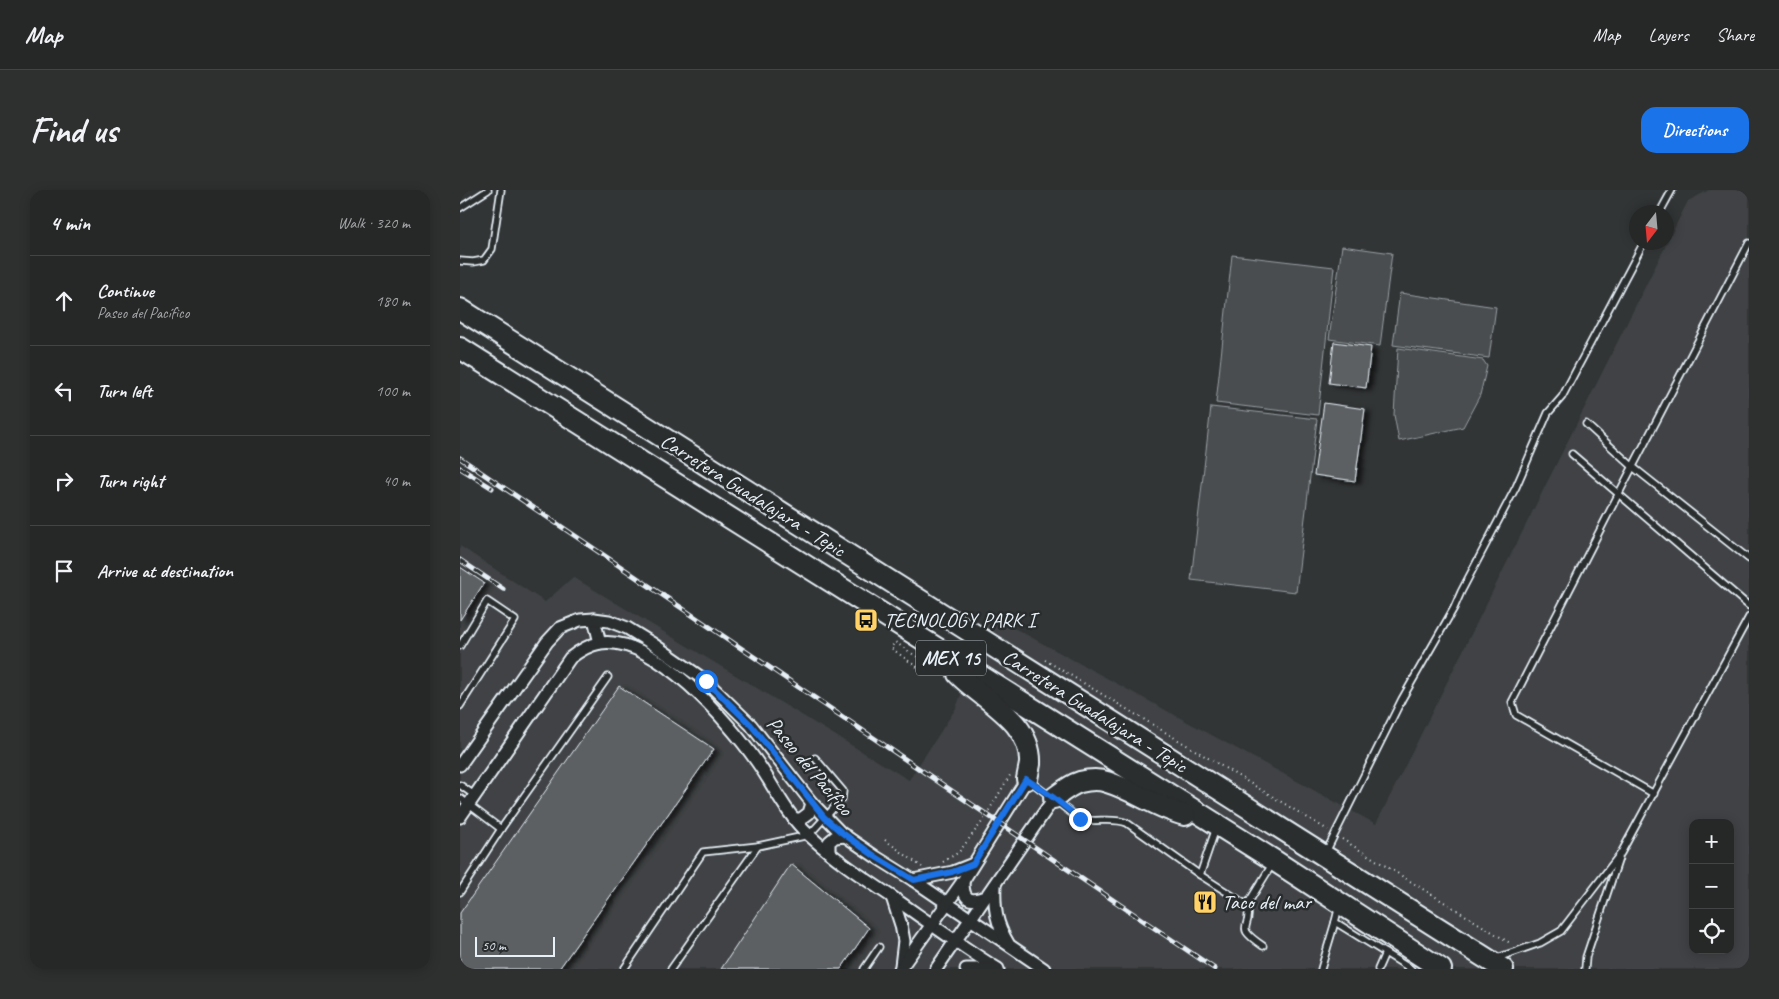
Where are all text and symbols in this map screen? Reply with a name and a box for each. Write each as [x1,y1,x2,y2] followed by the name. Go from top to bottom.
[25,20,62,50] text: Map
[1593,24,1621,46] text: Map
[1649,24,1688,46] text: Layers
[1716,24,1754,46] text: Share
[1641,107,1749,153] button: Directions
[30,108,117,153] text: Find us
[1629,205,1674,250] north arrow
[50,210,90,236] text: 4 min
[338,213,410,233] text: Walk · 320 m
[97,279,154,303] text: Continue
[50,287,78,315] icon: ahead
[376,291,410,311] text: 180 m
[97,303,189,323] text: Paseo del Pacífico
[50,377,78,405] icon: left
[97,379,152,403] text: Turn left
[376,381,410,401] text: 100 m
[656,428,852,563] street label: Carretera Guadalajara - Tepic
[50,467,78,495] icon: right
[97,469,164,493] text: Turn right
[383,471,410,491] text: 40 m
[50,557,78,585] icon: arrive
[97,559,233,583] text: Arrive at destination
[853,607,879,633] bus stop icon: TECNOLOGY PARK I
[884,607,1040,633] place label: TECNOLOGY PARK I
[916,640,986,676] road number: MEX 15
[998,644,1194,779] street label: Carretera Guadalajara - Tepic
[695,670,718,693] route start
[761,711,860,822] street label: Paseo del Pacífico
[1069,808,1092,831] route end
[1689,819,1734,954] map controls
[1689,819,1734,864] button: +
[1689,864,1734,909] button: −
[1192,889,1218,915] restaurant icon: Taco del mar
[1222,889,1313,915] place label: Taco del mar
[1689,909,1734,954] button: locate
[475,934,555,957] scale bar
[482,937,506,954] text: 50 m

